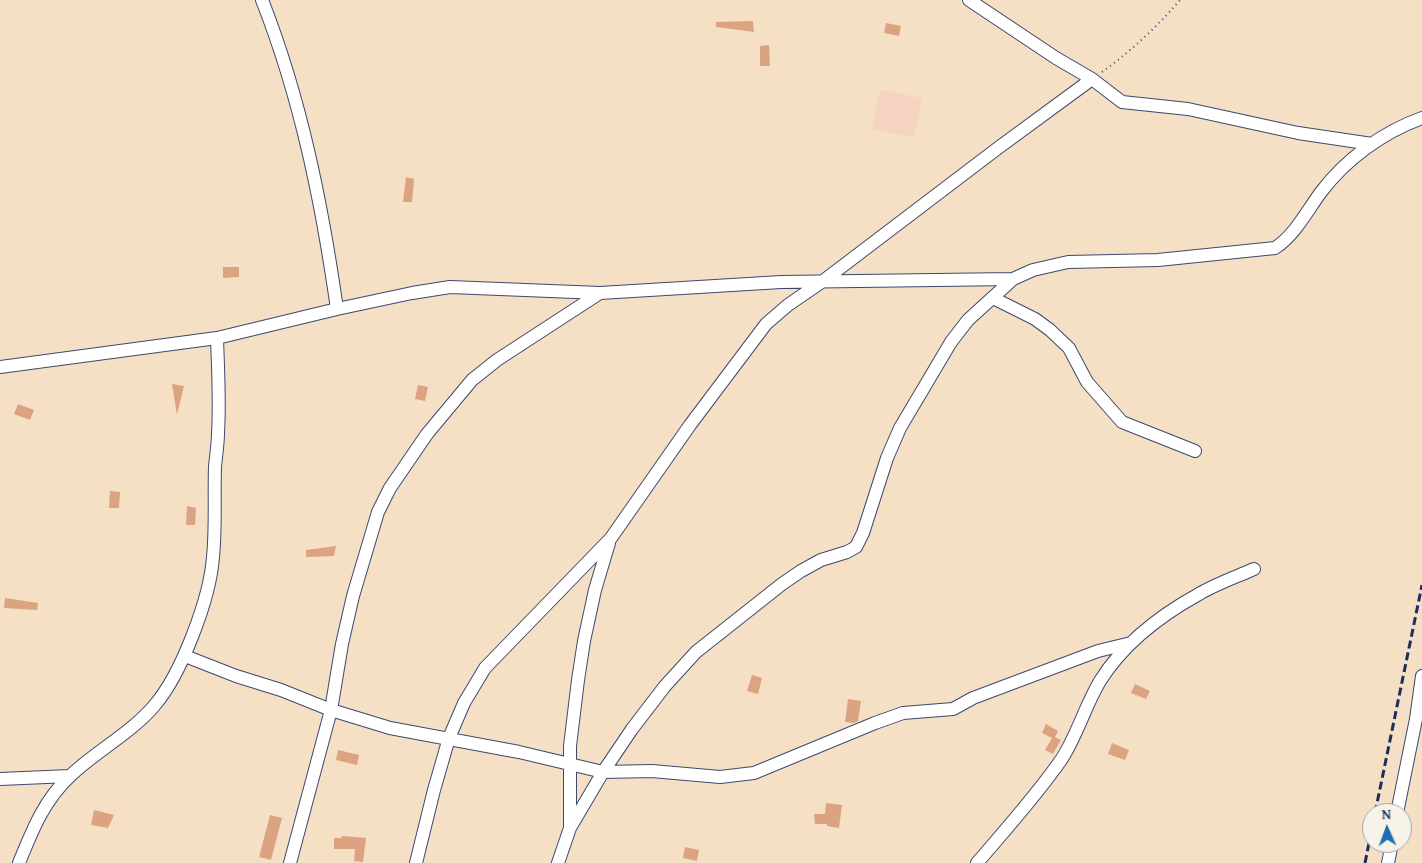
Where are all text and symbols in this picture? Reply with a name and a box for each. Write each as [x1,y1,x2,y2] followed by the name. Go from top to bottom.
[1362,803,1412,853] north arrow
[1381,804,1392,824] text: N

